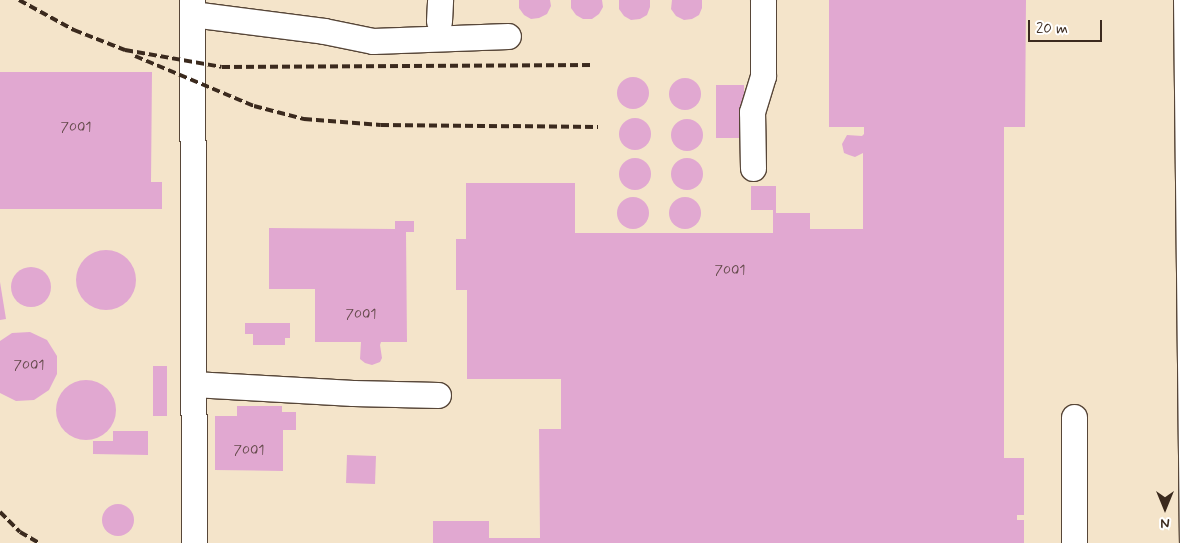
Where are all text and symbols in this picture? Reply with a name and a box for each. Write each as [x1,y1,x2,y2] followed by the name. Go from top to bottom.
[1030,10,1104,42] scale bar
[1036,19,1068,39] text: 20 m
[60,119,92,135] house number: 7001
[714,262,746,278] house number: 7001
[345,306,377,322] house number: 7001
[13,357,45,373] house number: 7001
[233,442,265,458] house number: 7001
[1140,483,1190,533] north arrow
[1160,514,1170,532] text: N

